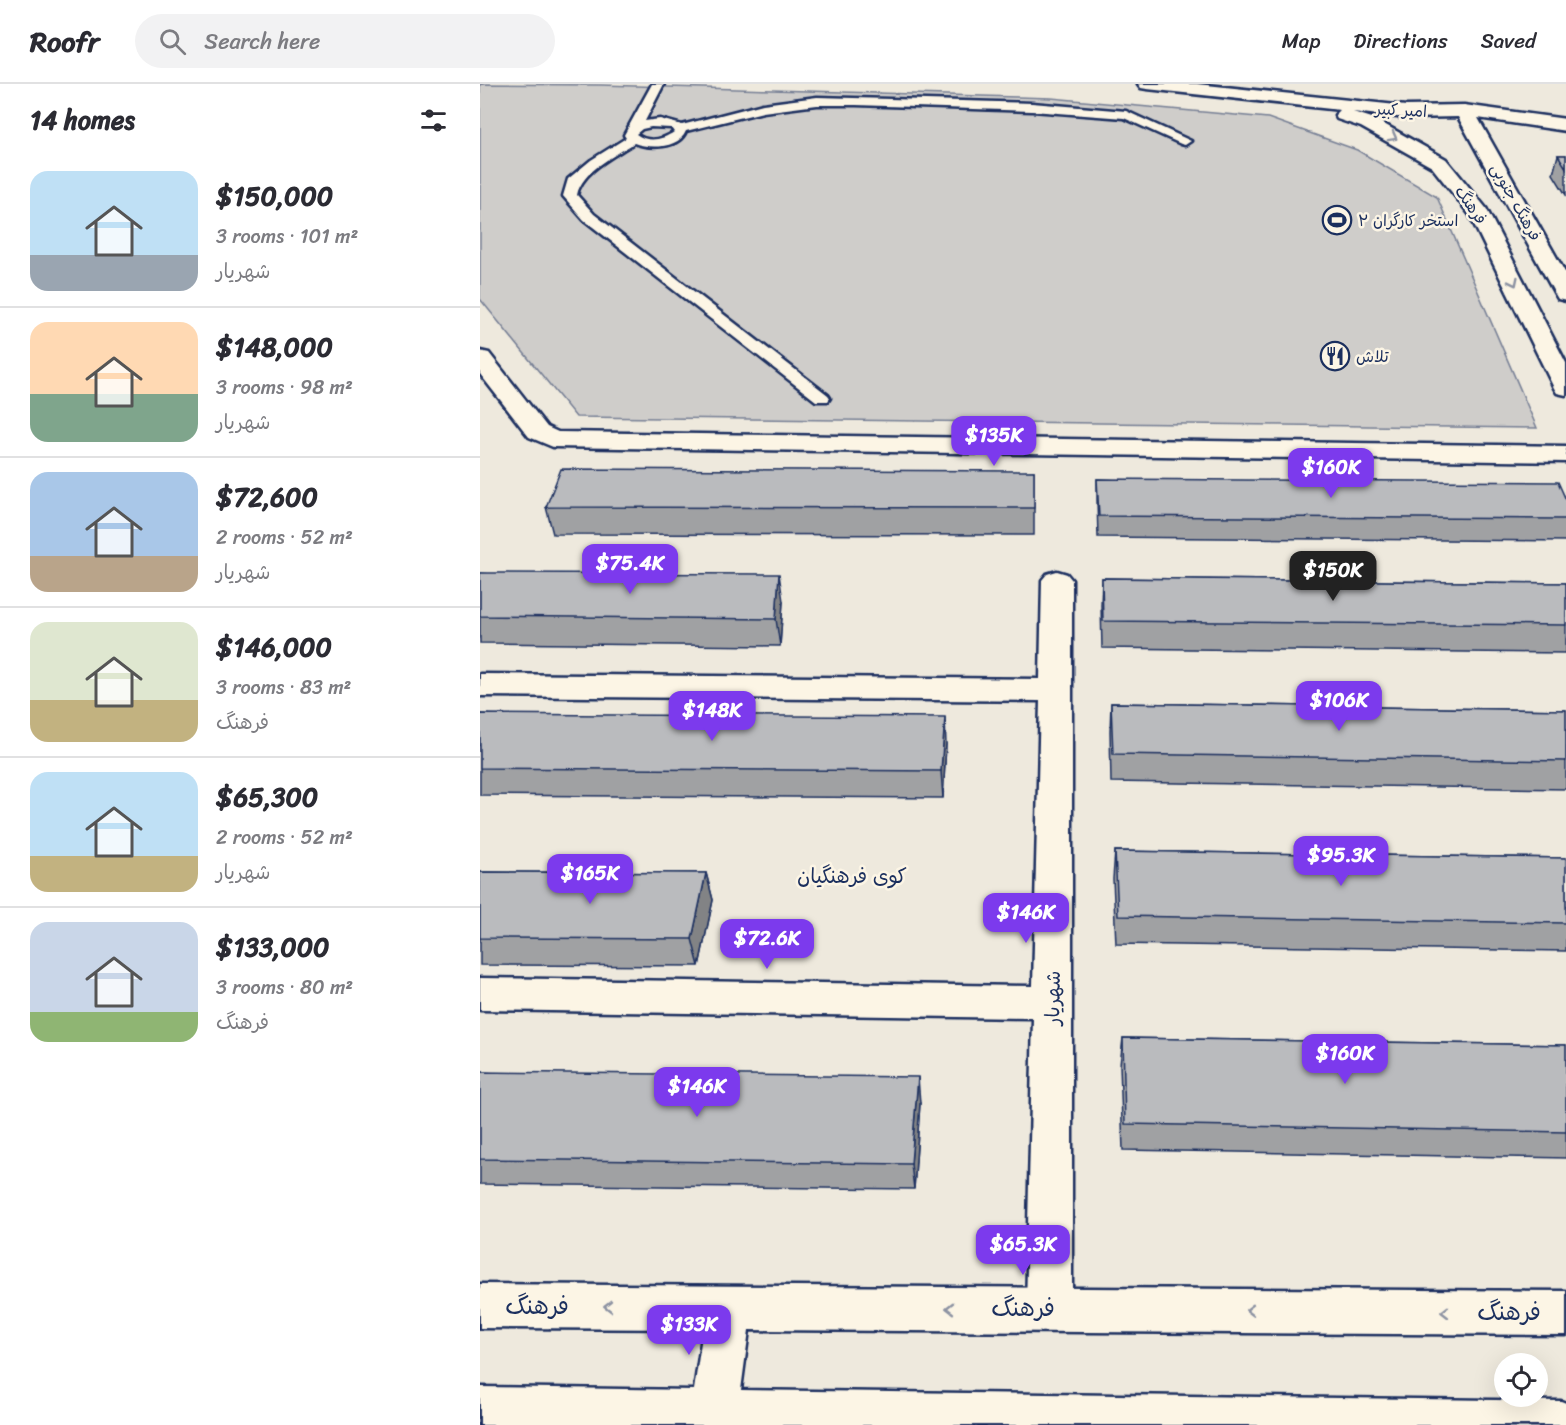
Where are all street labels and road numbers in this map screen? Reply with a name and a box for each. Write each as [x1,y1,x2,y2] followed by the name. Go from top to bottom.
[1372,94,1428,126] street label: امیر کبیر
[1483,157,1549,247] street label: فرهنگ جنوبی
[1447,179,1495,231] street label: فرهنگ
[1035,970,1071,1028] street label: شهریار
[505,1285,569,1327] street label: فرهنگ
[991,1287,1055,1329] street label: فرهنگ
[1477,1291,1541,1333] street label: فرهنگ

